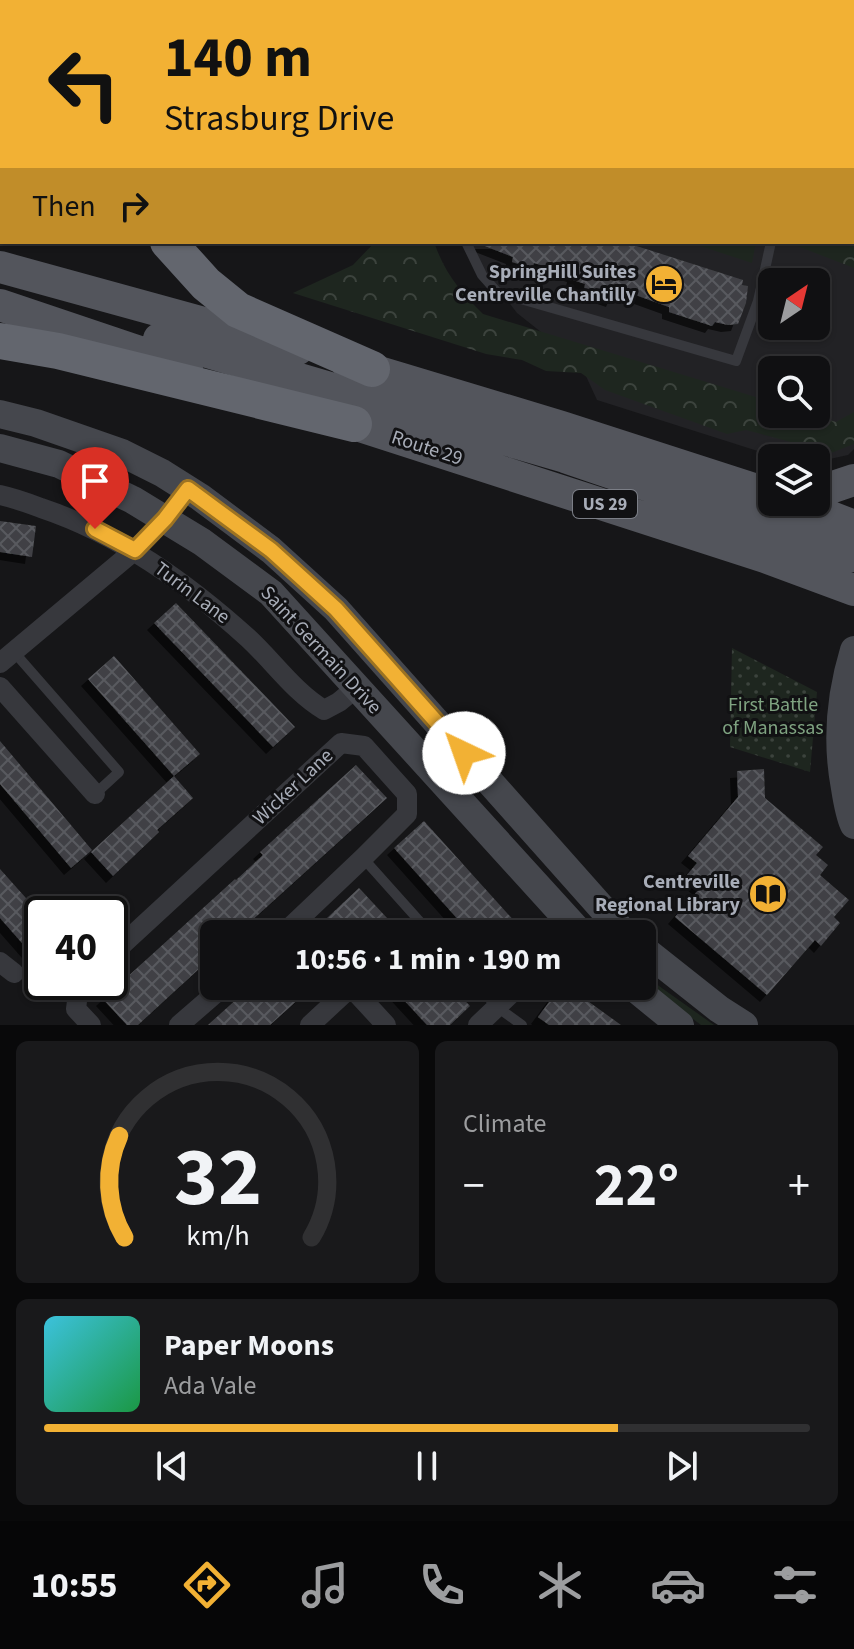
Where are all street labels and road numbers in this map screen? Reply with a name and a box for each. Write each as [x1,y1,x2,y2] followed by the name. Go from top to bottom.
[388,423,466,473] street label: Route 29
[573,490,637,518] road number: US 29
[148,555,236,631] street label: Turin Lane
[254,580,388,720] street label: Saint Germain Drive
[247,742,339,832] street label: Wicker Lane

